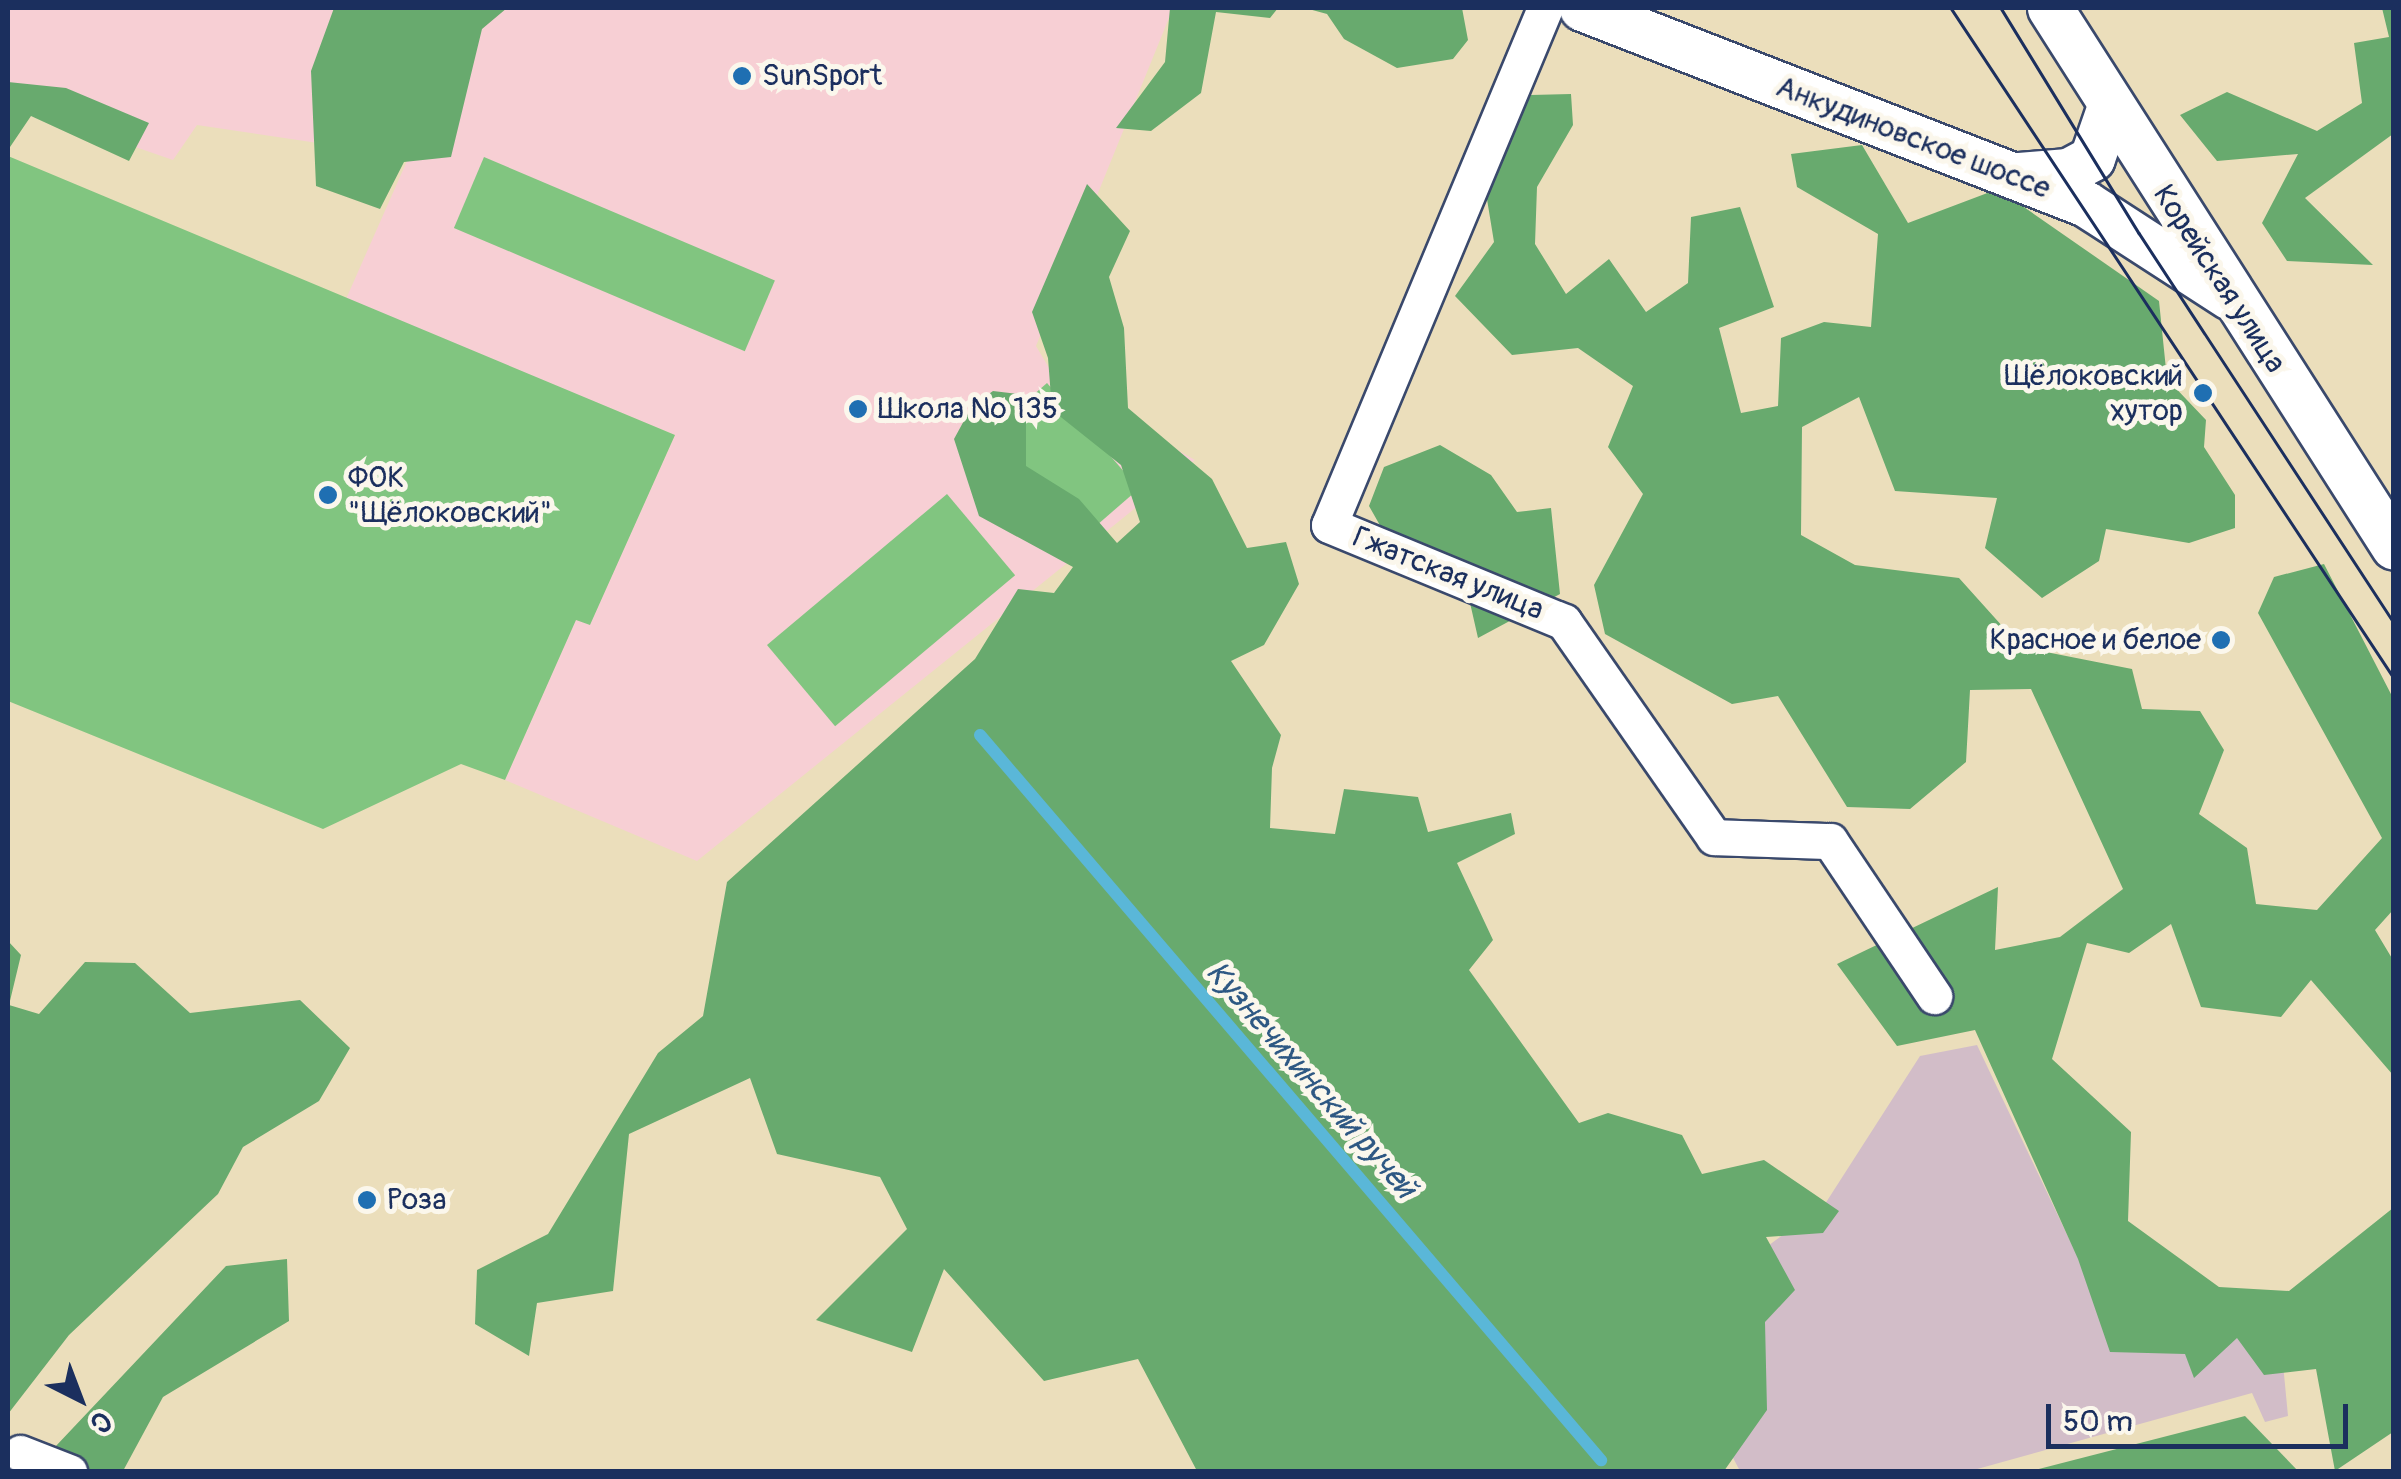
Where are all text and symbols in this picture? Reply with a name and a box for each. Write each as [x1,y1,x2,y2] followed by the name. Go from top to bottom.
[762,58,882,94] place label: SunSport
[731,65,753,87] marker: SunSport
[1771,69,2055,207] street label: Анкудиновское шоссе
[2145,178,2293,380] street label: Корейская улица
[2003,358,2183,428] place label: Щёлоковский хутор
[2192,382,2214,404] marker: Щёлоковский хутор
[878,391,1058,427] place label: Школа № 135
[847,398,869,420] marker: Школа № 135
[348,460,552,530] place label: ФОК "Щёлоковский"
[317,484,339,506] marker: ФОК "Щёлоковский"
[1347,519,1549,629] street label: Гжатская улица
[1989,622,2201,658] place label: Красное и белое
[2210,629,2232,651] marker: Красное и белое
[1198,954,1424,1206] water label: Кузнечихинский ручей
[387,1182,446,1218] place label: Роза
[356,1189,378,1211] marker: Роза
[30,1349,130,1449] north arrow
[2051,1384,2354,1446] scale bar
[82,1403,119,1440] text: С
[2063,1403,2133,1440] text: 50 m

